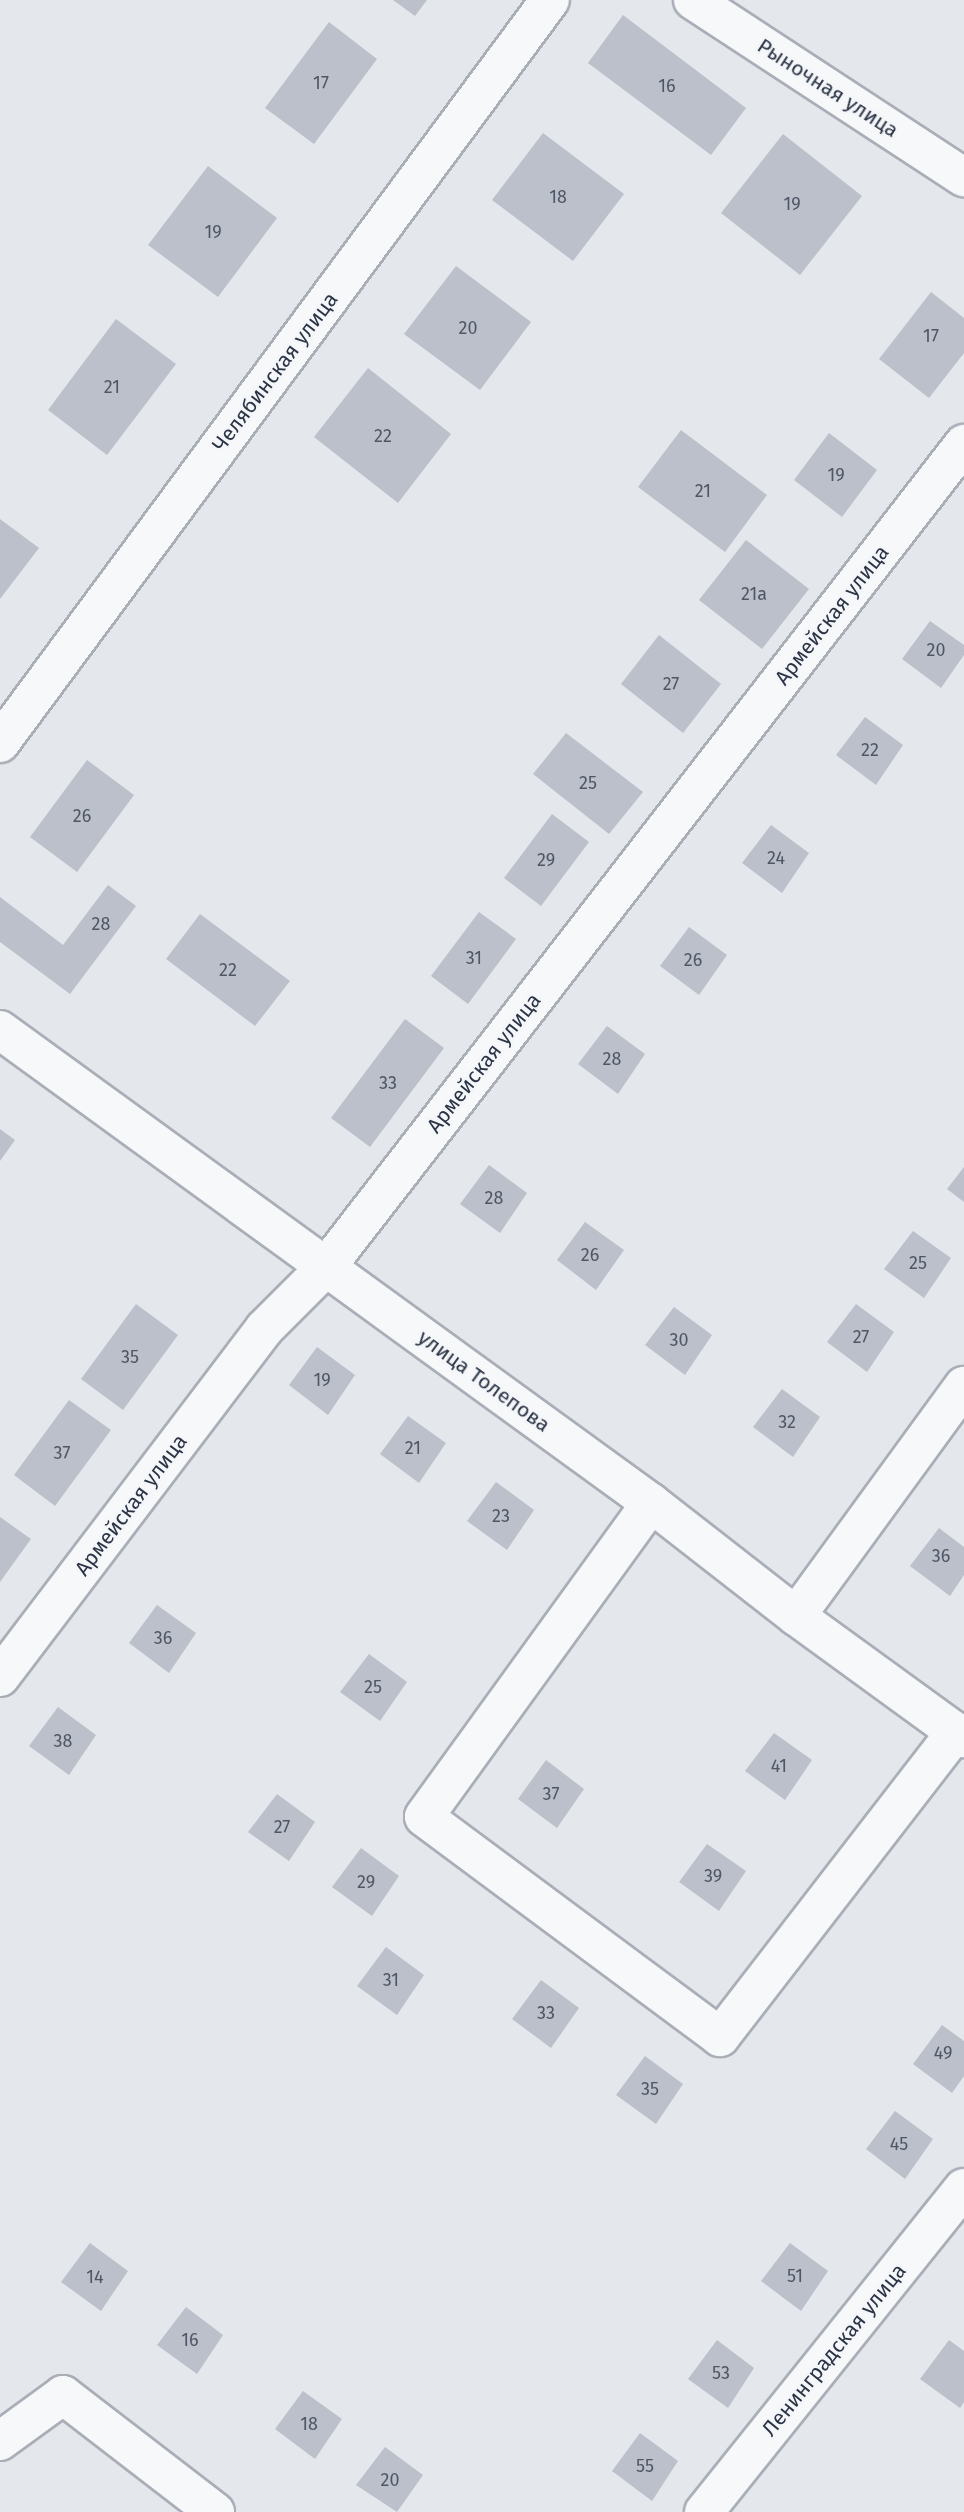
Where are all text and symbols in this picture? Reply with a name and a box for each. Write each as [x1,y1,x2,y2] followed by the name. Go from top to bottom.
[753,33,903,143] street label: Рыночная улица
[313,72,329,94] house number: 17
[658,75,676,97] house number: 16
[549,186,567,208] house number: 18
[783,193,801,215] house number: 19
[204,221,222,243] house number: 19
[207,287,343,457] street label: Челябинская улица
[459,317,477,339] house number: 20
[923,325,939,347] house number: 17
[104,376,120,398] house number: 21
[374,425,392,447] house number: 22
[827,464,845,486] house number: 19
[695,480,711,502] house number: 21
[770,540,894,690] street label: Армейская улица
[741,583,767,605] house number: 21а
[927,639,945,661] house number: 20
[663,673,679,695] house number: 27
[861,739,879,761] house number: 22
[579,772,597,794] house number: 25
[73,805,91,827] house number: 26
[767,847,785,869] house number: 24
[537,849,555,871] house number: 29
[92,913,110,935] house number: 28
[466,947,482,969] house number: 31
[684,949,702,971] house number: 26
[219,959,237,981] house number: 22
[422,988,546,1138] street label: Армейская улица
[603,1048,621,1070] house number: 28
[379,1072,397,1094] house number: 33
[485,1187,503,1209] house number: 28
[581,1244,599,1266] house number: 26
[909,1252,927,1274] house number: 25
[413,1325,555,1437] street label: улица Толепова
[853,1326,869,1348] house number: 27
[669,1329,689,1351] house number: 30
[121,1346,139,1368] house number: 35
[313,1369,331,1391] house number: 19
[778,1411,796,1433] house number: 32
[70,1429,192,1581] street label: Армейская улица
[405,1437,421,1459] house number: 21
[54,1442,70,1464] house number: 37
[492,1505,510,1527] house number: 23
[932,1545,950,1567] house number: 36
[154,1627,172,1649] house number: 36
[364,1676,382,1698] house number: 25
[54,1730,72,1752] house number: 38
[771,1755,787,1777] house number: 41
[543,1783,559,1805] house number: 37
[274,1816,290,1838] house number: 27
[704,1865,722,1887] house number: 39
[357,1871,375,1893] house number: 29
[383,1969,399,1991] house number: 31
[537,2002,555,2024] house number: 33
[934,2042,952,2064] house number: 49
[641,2078,659,2100] house number: 35
[890,2133,908,2155] house number: 45
[757,2259,911,2441] street label: Ленинградская улица
[787,2265,803,2287] house number: 51
[86,2266,104,2288] house number: 14
[181,2329,199,2351] house number: 16
[712,2362,730,2384] house number: 53
[300,2413,318,2435] house number: 18
[636,2455,654,2477] house number: 55
[381,2469,399,2491] house number: 20

